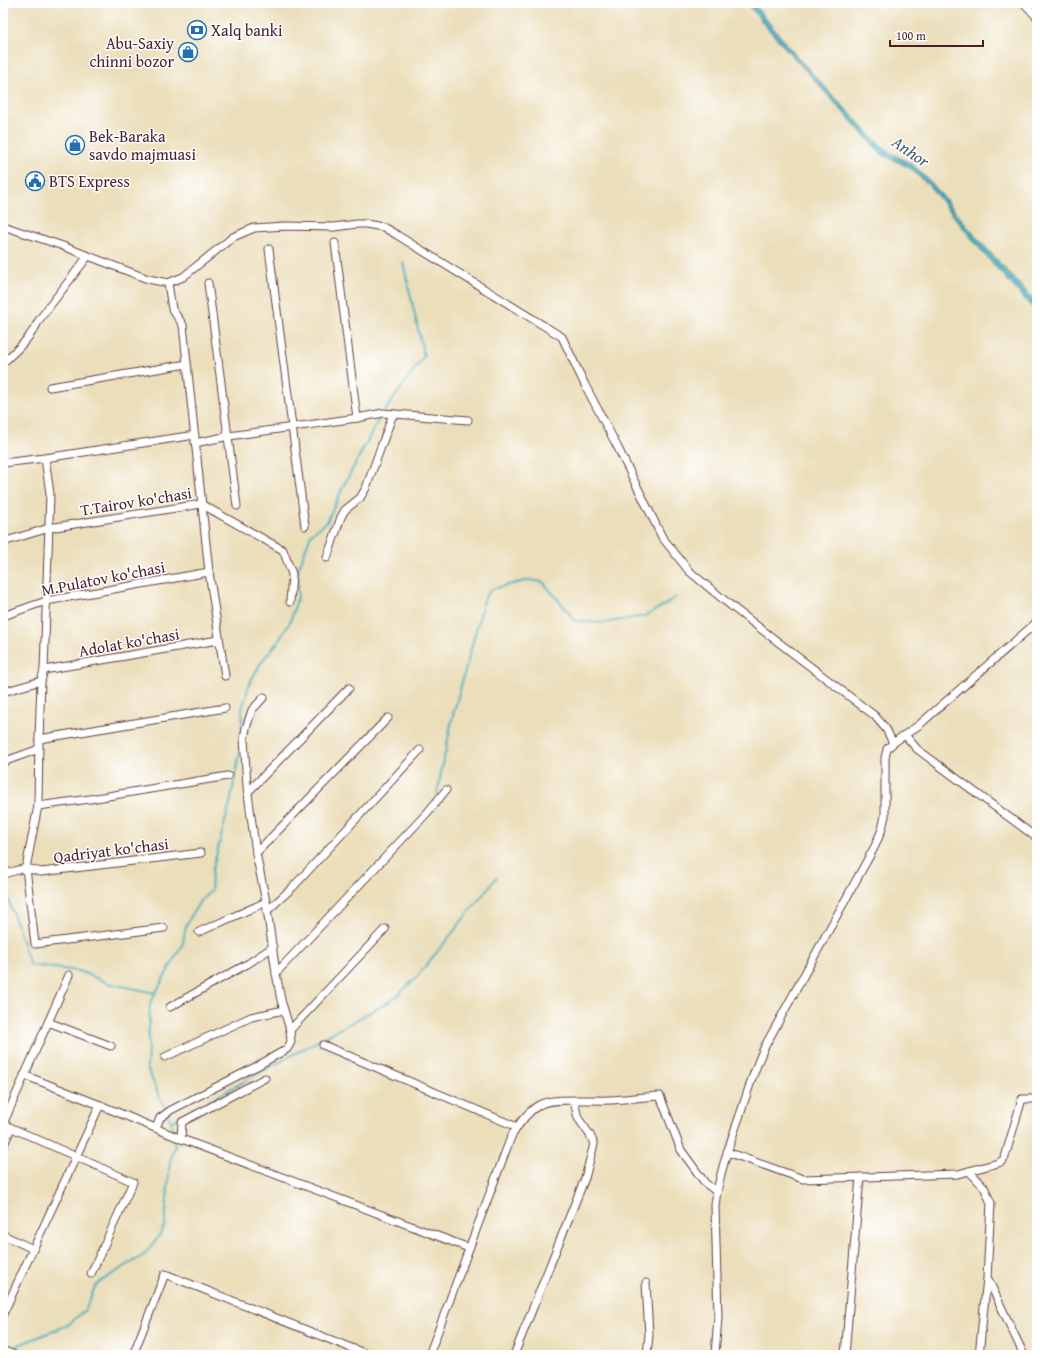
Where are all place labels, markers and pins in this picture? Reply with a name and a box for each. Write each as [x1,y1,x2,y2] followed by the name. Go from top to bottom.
[211,18,283,42] place label: Xalq banki
[186,19,208,41] bank icon: Xalq banki
[89,31,174,73] place label: Abu-Saxiy chinni bozor
[177,41,199,63] shop icon: Abu-Saxiy chinni bozor
[89,124,196,166] place label: Bek-Baraka savdo majmuasi
[64,134,86,156] shop icon: Bek-Baraka savdo majmuasi
[49,169,130,193] place label: BTS Express
[24,170,46,192] public building icon: BTS Express

